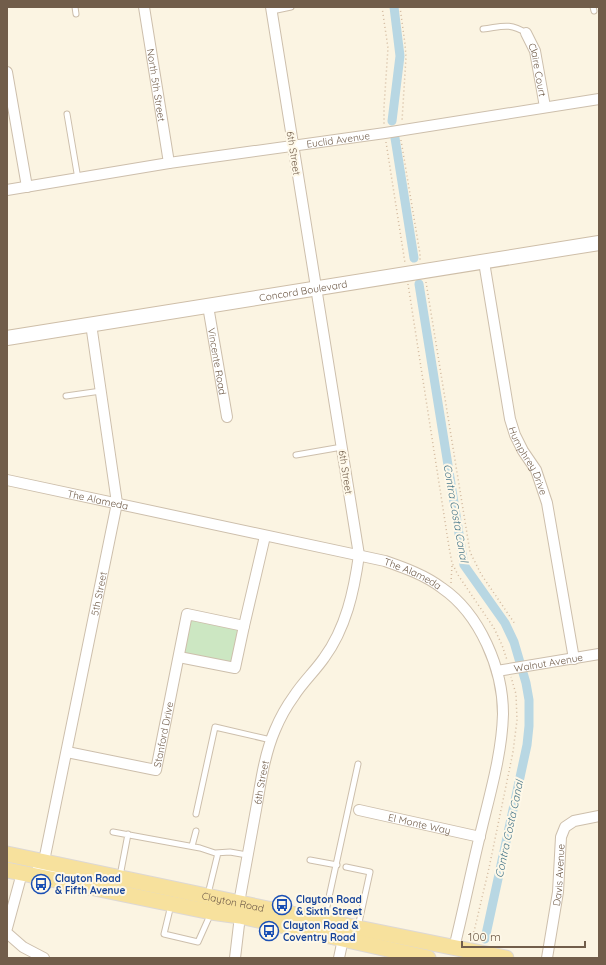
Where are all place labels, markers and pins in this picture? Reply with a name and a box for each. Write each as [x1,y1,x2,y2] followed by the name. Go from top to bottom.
[55,872,125,897] place label: Clayton Road & Fifth Avenue
[30,873,52,895] bus stop icon: Clayton Road & Fifth Avenue
[296,893,362,918] place label: Clayton Road & Sixth Street
[271,894,293,916] bus stop icon: Clayton Road & Sixth Street
[283,919,359,944] place label: Clayton Road & Coventry Road
[258,920,280,942] bus stop icon: Clayton Road & Coventry Road

